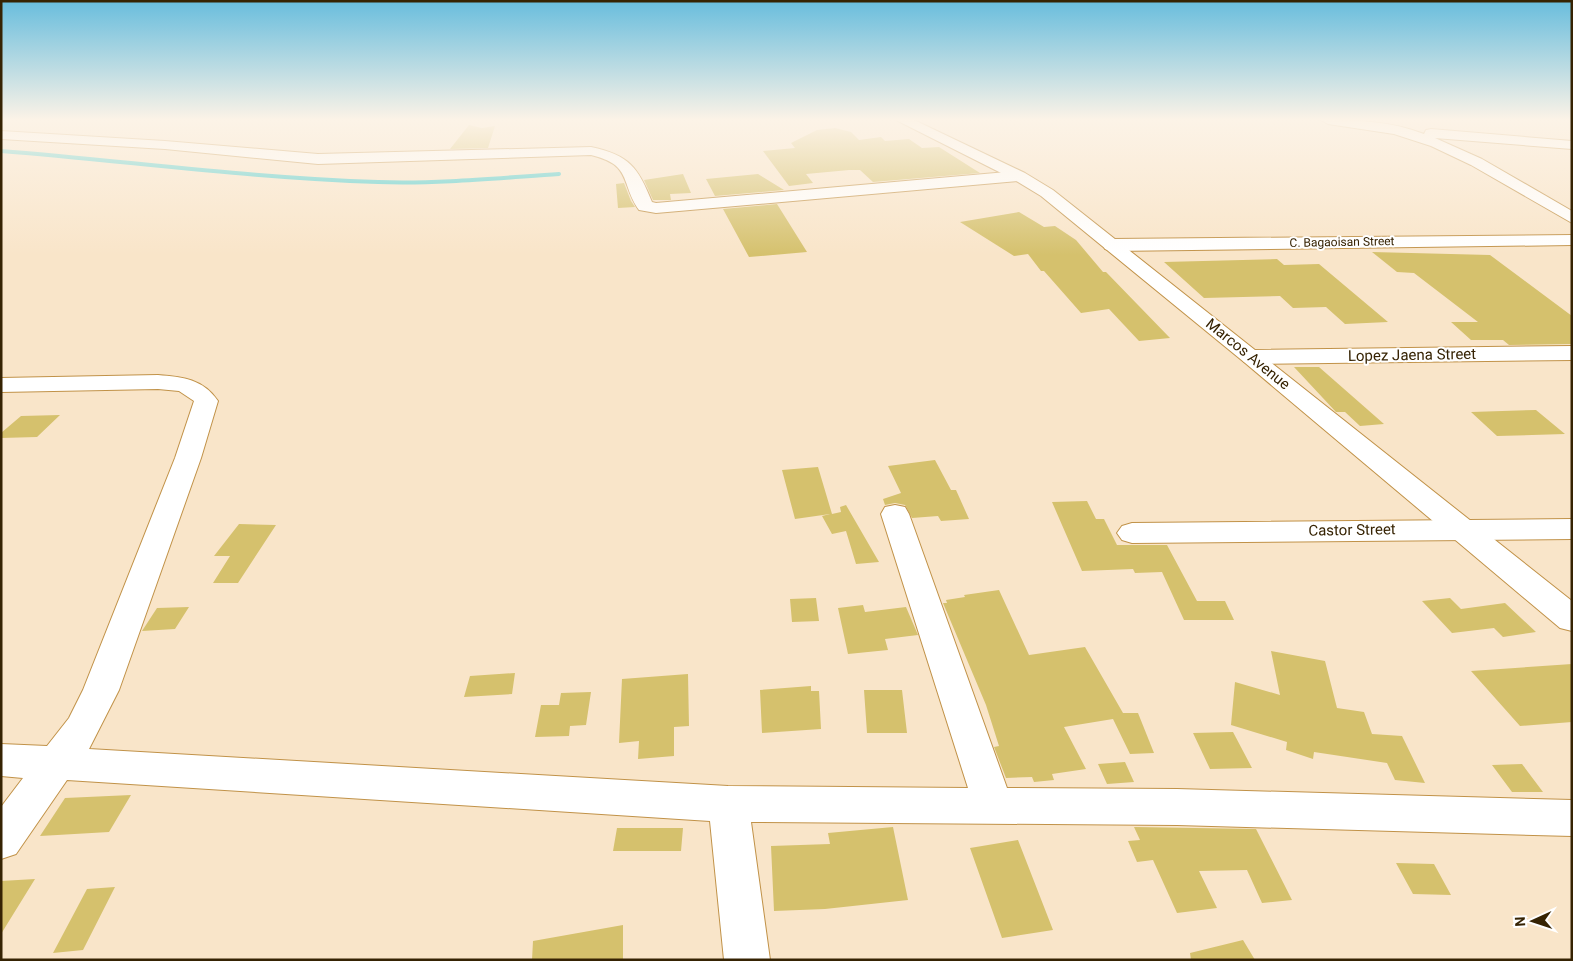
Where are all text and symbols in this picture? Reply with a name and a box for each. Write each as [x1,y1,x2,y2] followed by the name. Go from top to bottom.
[1289,234,1395,250] street label: C. Bagaoisan Street
[1202,315,1294,393] street label: Marcos Avenue
[1348,345,1476,365] street label: Lopez Jaena Street
[1308,520,1396,540] street label: Castor Street
[1508,896,1558,946] north arrow
[1512,916,1528,927] text: N

